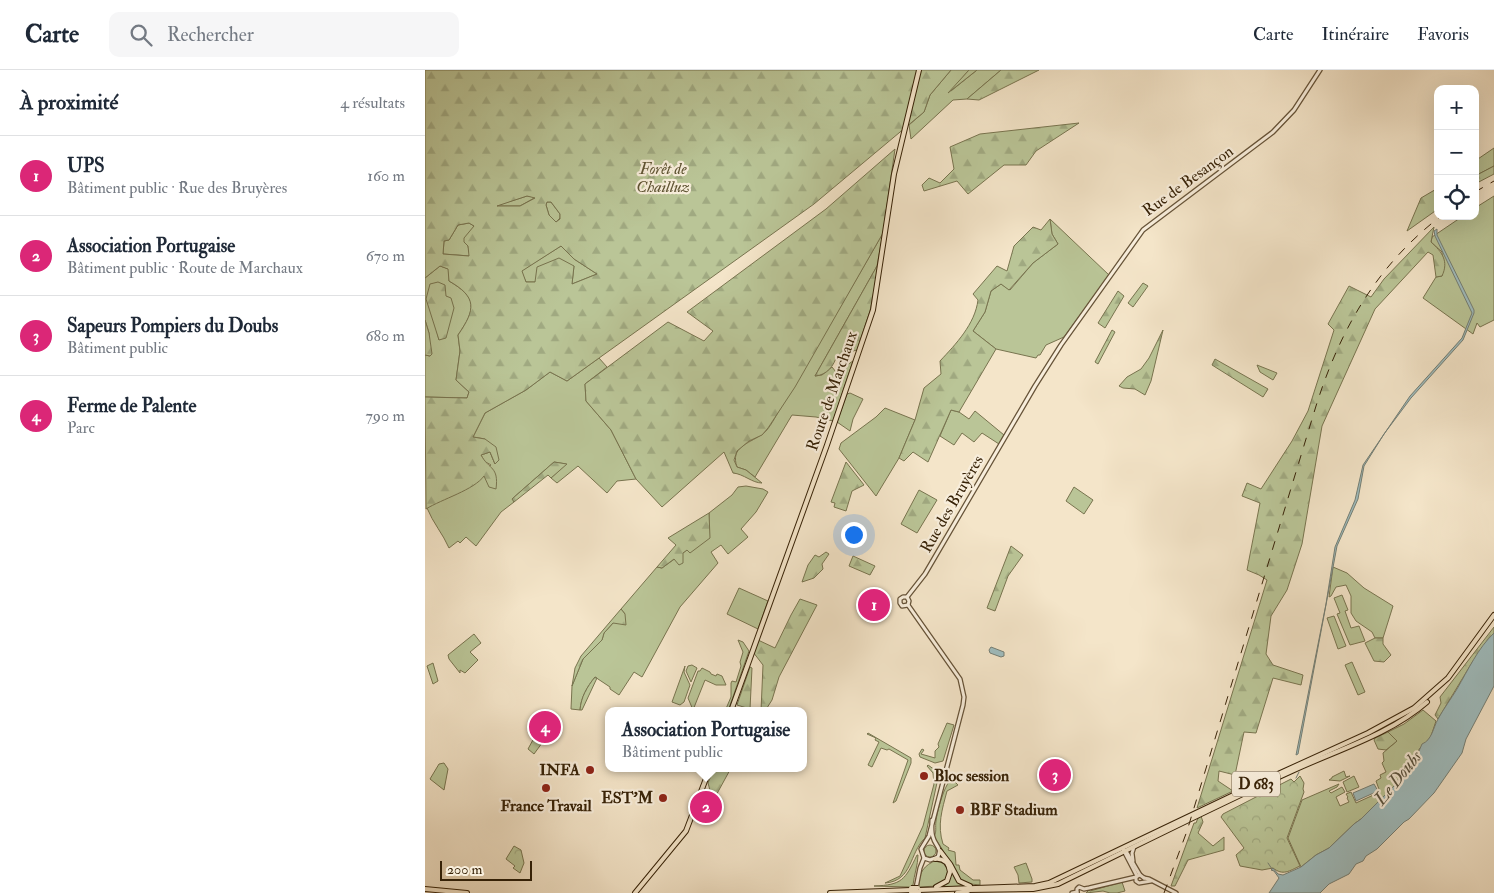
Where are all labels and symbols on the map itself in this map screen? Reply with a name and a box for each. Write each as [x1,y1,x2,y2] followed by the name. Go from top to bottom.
[1139,141,1237,221] street label: Rue de Besançon
[636,159,690,197] park label: Forêt de Chailluz
[802,329,862,453] street label: Route de Marchaux
[916,452,988,556] street label: Rue des Bruyères
[841,522,867,548] your location
[858,586,890,624] pin: 1
[529,708,561,746] pin: 4
[1368,745,1428,811] water label: Le Doubs
[1039,756,1071,794] pin: 3
[540,760,581,780] place label: INFA
[584,764,596,776] marker: INFA
[934,766,1010,786] place label: Bloc session
[918,770,930,782] marker: Bloc session
[1232,772,1280,796] road number: D 683
[540,782,552,794] marker: France Travail
[601,788,654,808] place label: EST’M
[690,788,722,826] pin: 2
[657,792,669,804] marker: EST’M
[500,796,592,816] place label: France Travail
[970,800,1058,820] place label: BBF Stadium
[954,804,966,816] marker: BBF Stadium
[440,858,533,881] scale bar

